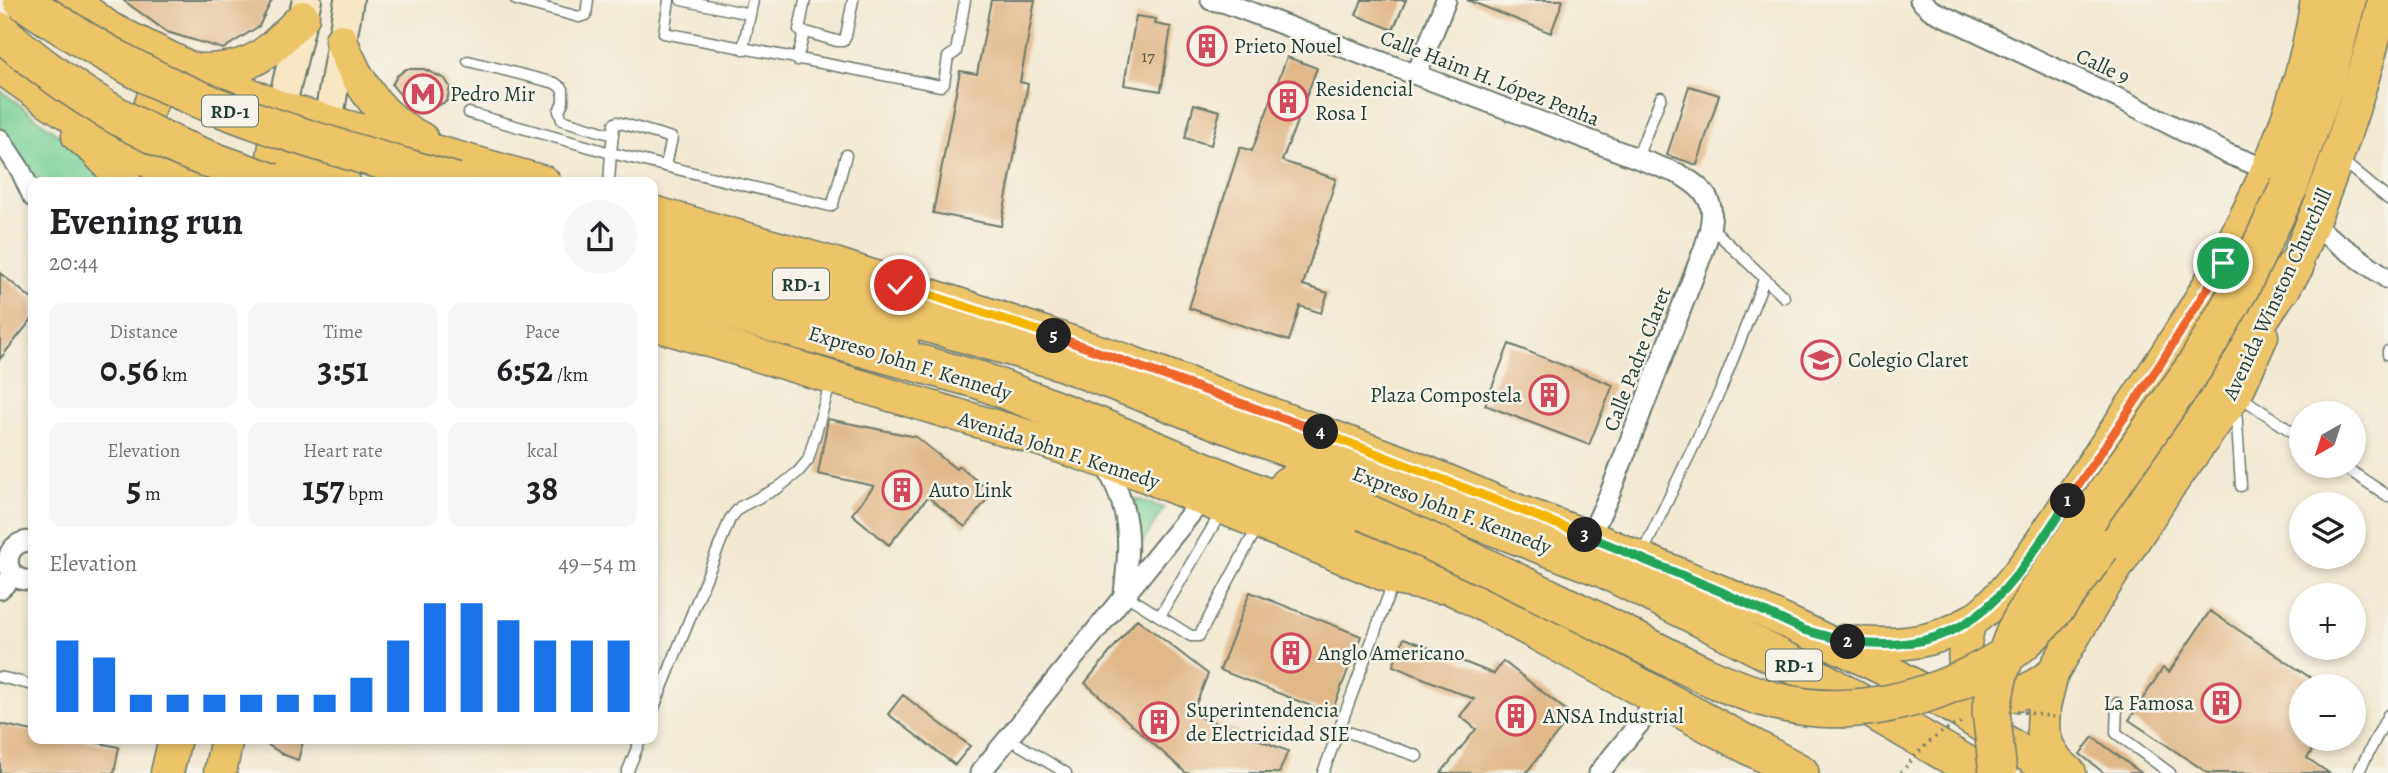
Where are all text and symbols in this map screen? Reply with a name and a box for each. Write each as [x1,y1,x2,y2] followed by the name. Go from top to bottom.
[1376,23,1604,133] street label: Calle Haim H. López Penha
[1186,25,1228,67] building icon: Prieto Nouel
[1234,32,1341,60] place label: Prieto Nouel
[2072,41,2134,91] street label: Calle 9
[1141,44,1155,68] house number: 17
[402,73,444,115] metro station icon: Pedro Mir
[1315,75,1413,127] place label: Residencial Rosa I
[450,80,535,108] place label: Pedro Mir
[1267,80,1309,122] building icon: Residencial Rosa I
[202,96,258,127] road number: RD-1
[2215,184,2338,405] street label: Avenida Winston Churchill
[49,195,243,247] text: Evening run
[563,200,637,274] button: share
[2193,233,2253,293] pin
[2204,244,2242,282] icon: arrive
[49,247,99,278] text: 20:44
[870,255,930,315] pin
[881,266,919,304] icon: check
[773,268,829,300] road number: RD-1
[1597,283,1677,435] street label: Calle Padre Claret
[1036,318,1072,354] pin: 5
[110,319,178,345] text: Distance
[323,319,363,345] text: Time
[525,319,560,345] text: Pace
[805,319,1016,407] street label: Expreso John F. Kennedy
[1049,322,1058,348] text: 5
[1800,339,1842,381] school or university icon: Colegio Claret
[100,345,158,393] text: 0.56
[318,345,368,393] text: 3:51
[496,345,553,393] text: 6:52
[1848,346,1969,374] place label: Colegio Claret
[158,362,187,388] text: km
[553,362,588,388] text: /km
[1528,374,1570,416] building icon: Plaza Compostela
[1370,381,1522,409] place label: Plaza Compostela
[2289,401,2366,478] north arrow
[2289,401,2366,751] map controls
[954,404,1164,496] street label: Avenida John F. Kennedy
[1304,414,1338,450] pin: 4
[1316,418,1325,444] text: 4
[107,438,180,464] text: Elevation
[303,438,383,464] text: Heart rate
[527,438,558,464] text: kcal
[1348,459,1556,561] street label: Expreso John F. Kennedy
[126,464,141,512] text: 5
[302,464,345,512] text: 157
[526,464,558,512] text: 38
[881,469,923,511] building icon: Auto Link
[928,476,1013,504] place label: Auto Link
[141,481,161,507] text: m
[345,481,384,507] text: bpm
[2050,484,2086,518] pin: 1
[2064,487,2071,513] text: 1
[2289,492,2366,569] button: layers
[1568,518,1602,552] pin: 3
[1580,521,1589,547] text: 3
[49,548,137,579] text: Elevation
[558,548,637,579] text: 49–54 m
[2289,583,2366,660] button: +
[1830,624,1866,660] pin: 2
[1843,628,1852,654] text: 2
[1270,632,1312,674] building icon: Anglo Americano
[1317,639,1465,667] place label: Anglo Americano
[1766,650,1822,680] road number: RD-1
[2289,674,2366,751] button: −
[2200,682,2242,724] building icon: La Famosa
[2104,689,2194,717] place label: La Famosa
[1495,695,1537,737] building icon: ANSA Industrial
[1186,696,1350,748] place label: Superintendencia de Electricidad SIE
[1138,701,1180,743] building icon: Superintendencia de Electricidad SIE
[1542,702,1684,730] place label: ANSA Industrial

